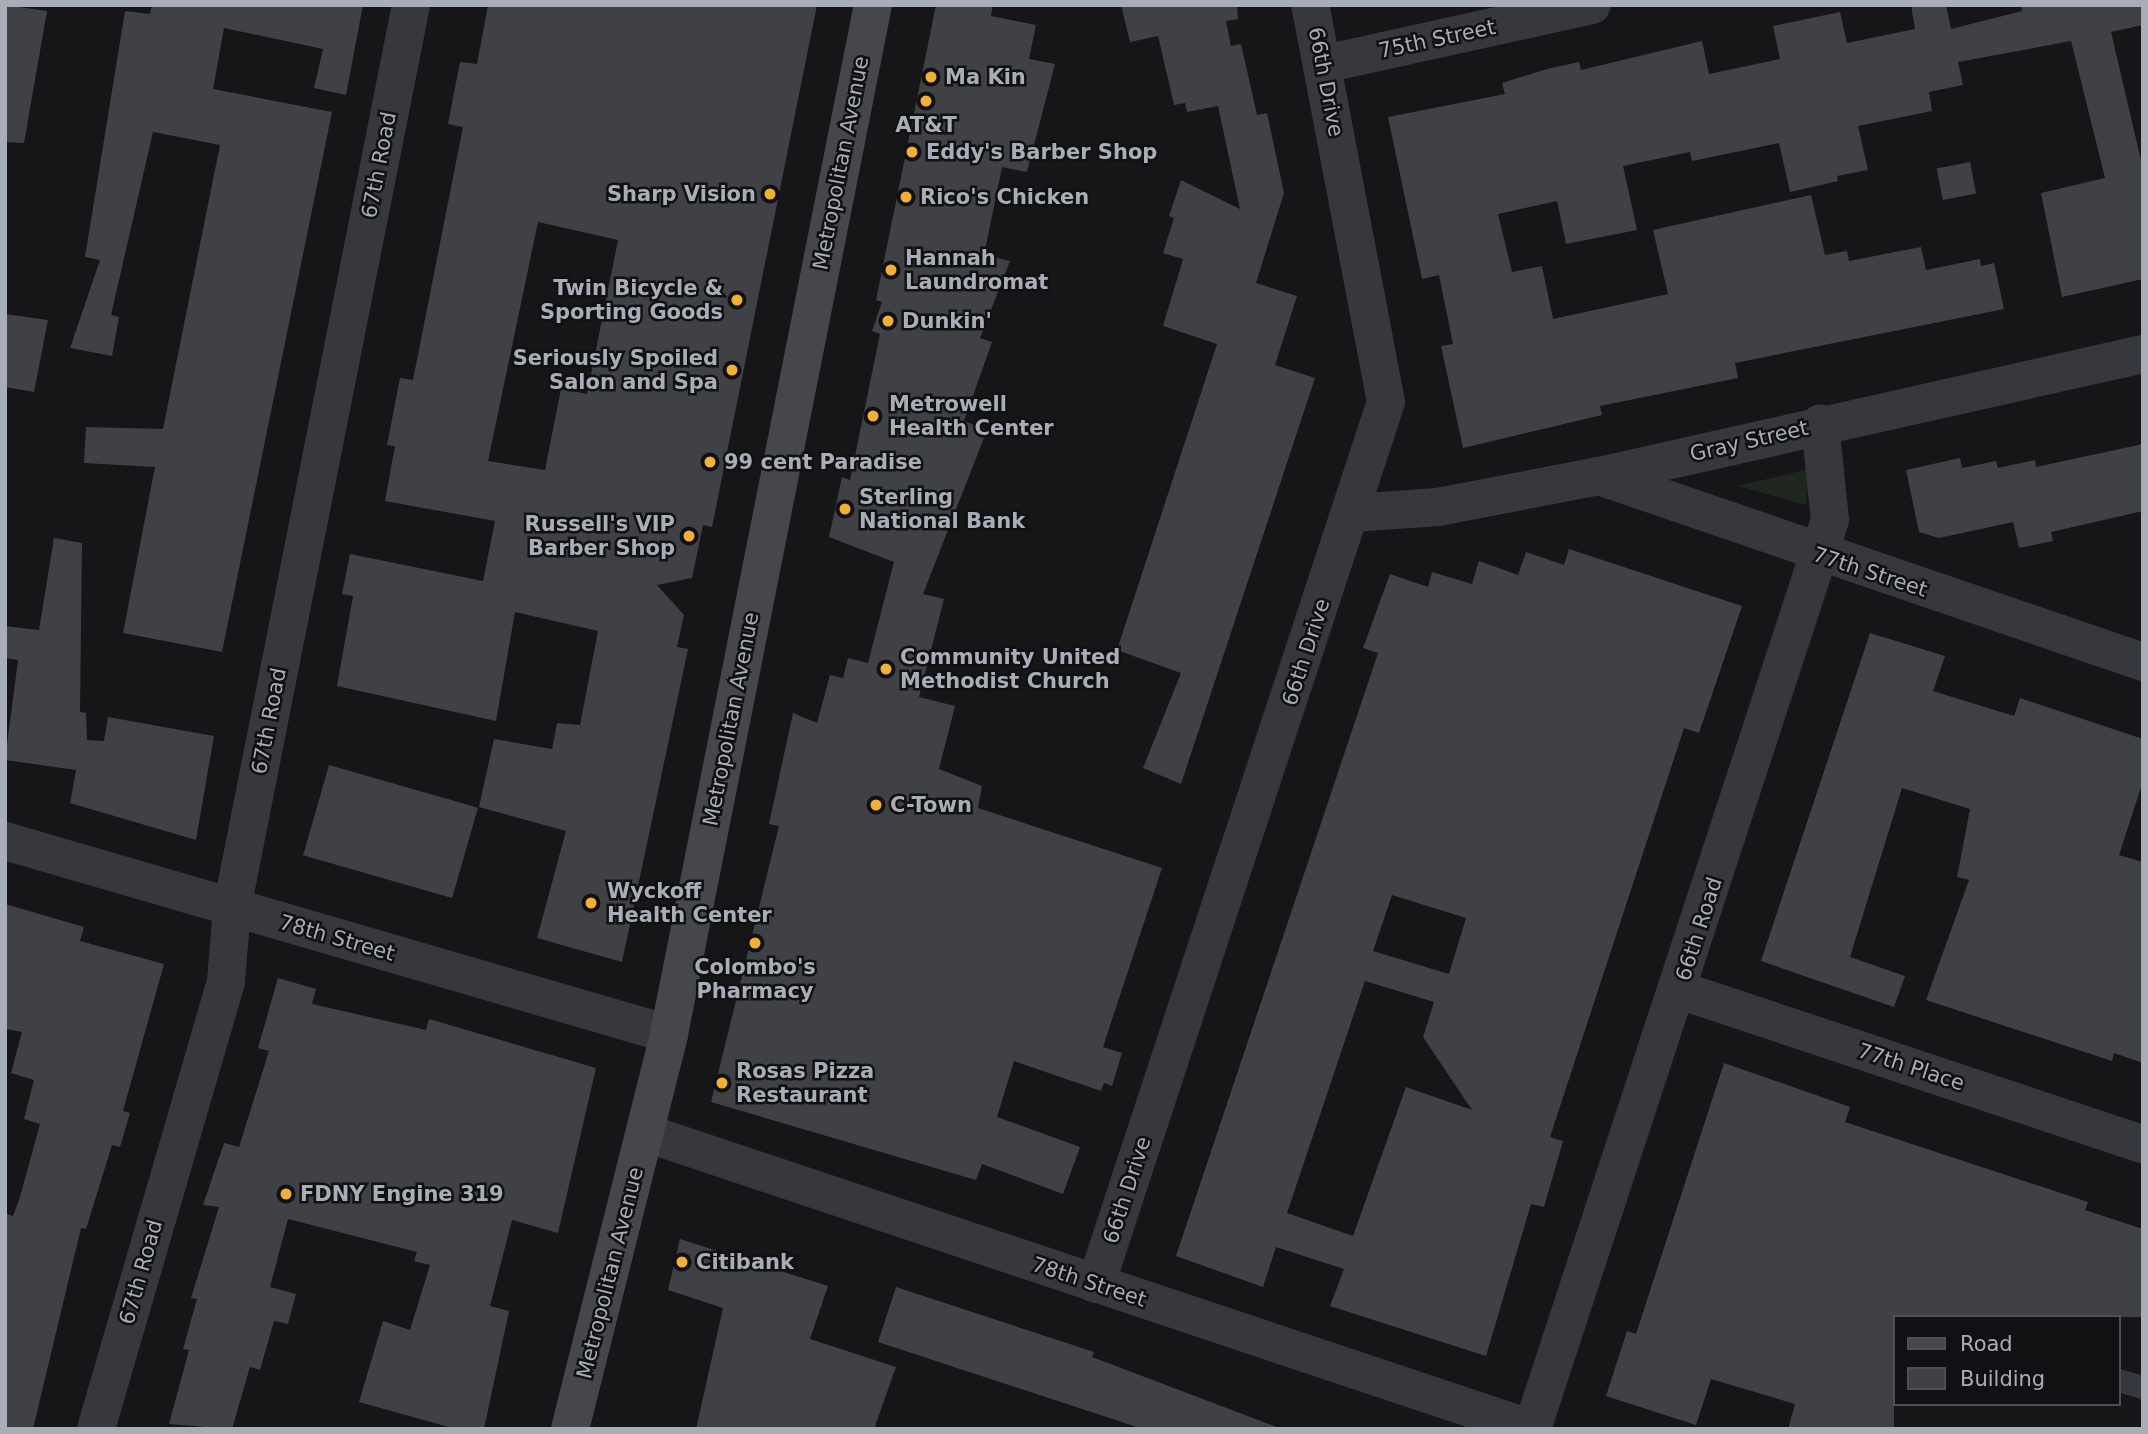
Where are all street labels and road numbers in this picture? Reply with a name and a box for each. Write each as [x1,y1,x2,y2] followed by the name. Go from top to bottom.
[1376,14,1498,64] street label: 75th Street
[1303,25,1349,139] street label: 66th Drive
[808,54,874,272] street label: Metropolitan Avenue
[356,110,402,220] street label: 67th Road
[1687,415,1811,467] street label: Gray Street
[1810,542,1930,602] street label: 77th Street
[1277,595,1335,709] street label: 66th Drive
[698,610,764,828] street label: Metropolitan Avenue
[246,666,292,776] street label: 67th Road
[1670,874,1728,984] street label: 66th Road
[276,910,398,966] street label: 78th Street
[1854,1038,1968,1096] street label: 77th Place
[1098,1133,1156,1247] street label: 66th Drive
[571,1165,649,1381] street label: Metropolitan Avenue
[114,1217,168,1327] street label: 67th Road
[1029,1252,1149,1312] street label: 78th Street

